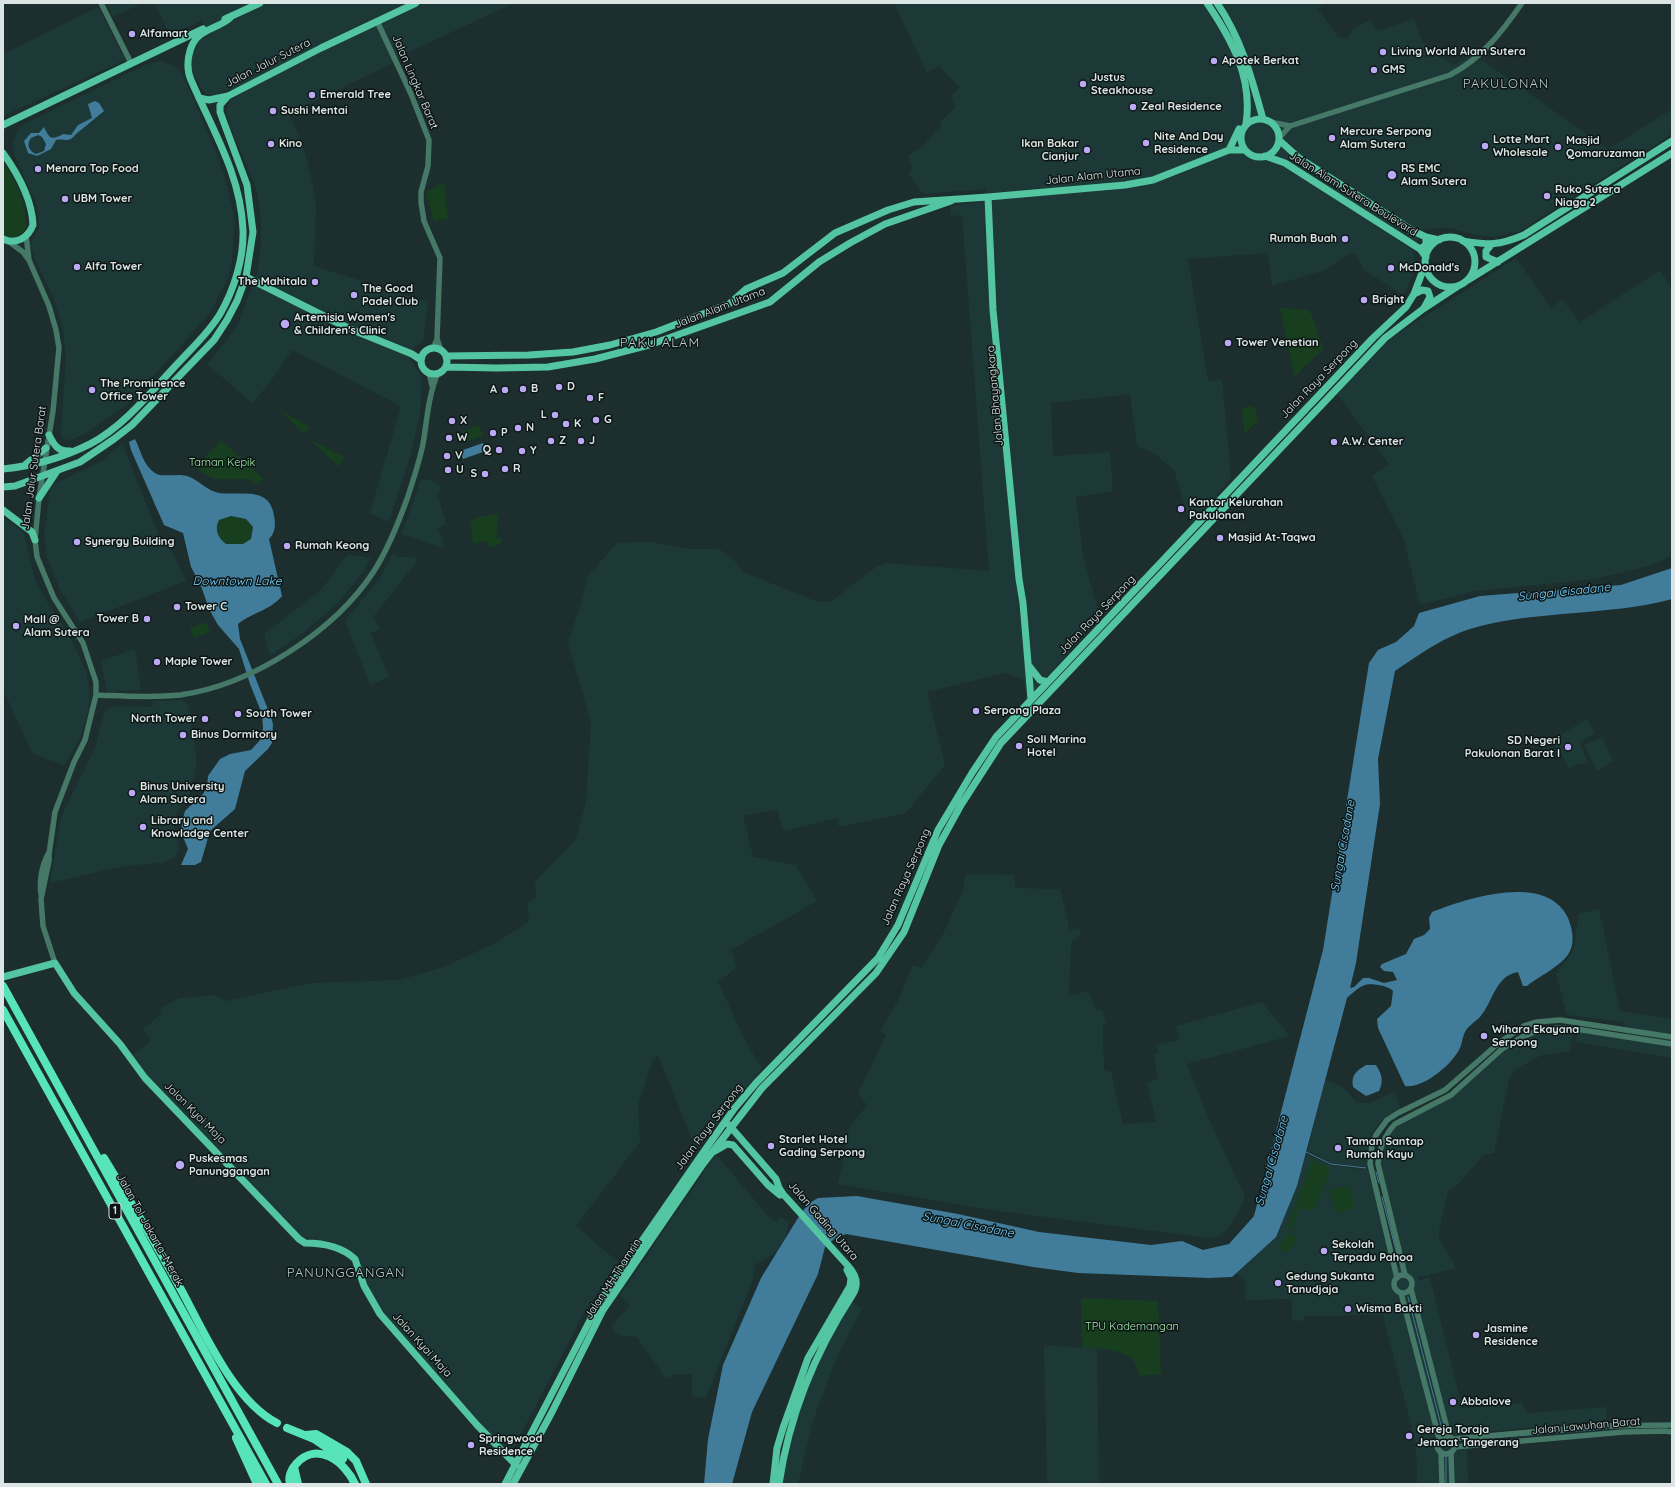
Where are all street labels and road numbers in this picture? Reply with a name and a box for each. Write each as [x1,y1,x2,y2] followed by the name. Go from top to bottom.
[389,33,441,131] street label: Jalan Lingkar Barat
[223,36,313,90] street label: Jalan Jalur Sutera
[1286,149,1420,239] street label: Jalan Alam Sutera Boulevard
[1045,164,1141,188] street label: Jalan Alam Utama
[673,285,767,331] street label: Jalan Alam Utama
[1278,337,1360,421] street label: Jalan Raya Serpong
[984,345,1006,447] street label: Jalan Bhayangkara
[19,405,49,531] street label: Jalan Jalur Sutera Barat
[1056,573,1138,657] street label: Jalan Raya Serpong
[879,827,933,927] street label: Jalan Raya Serpong
[161,1079,229,1147] street label: Jalan Kyai Maja
[672,1081,746,1173] street label: Jalan Raya Serpong
[114,1171,186,1289] street label: Jalan Tol Jakarta–Merak
[785,1179,861,1263] street label: Jalan Gading Utara
[109,1203,121,1219] road number: 1
[582,1236,644,1322] street label: Jalan MH.Thamrin
[390,1310,454,1380] street label: Jalan Kyai Maja
[1531,1415,1641,1437] street label: Jalan Lawuhan Barat

